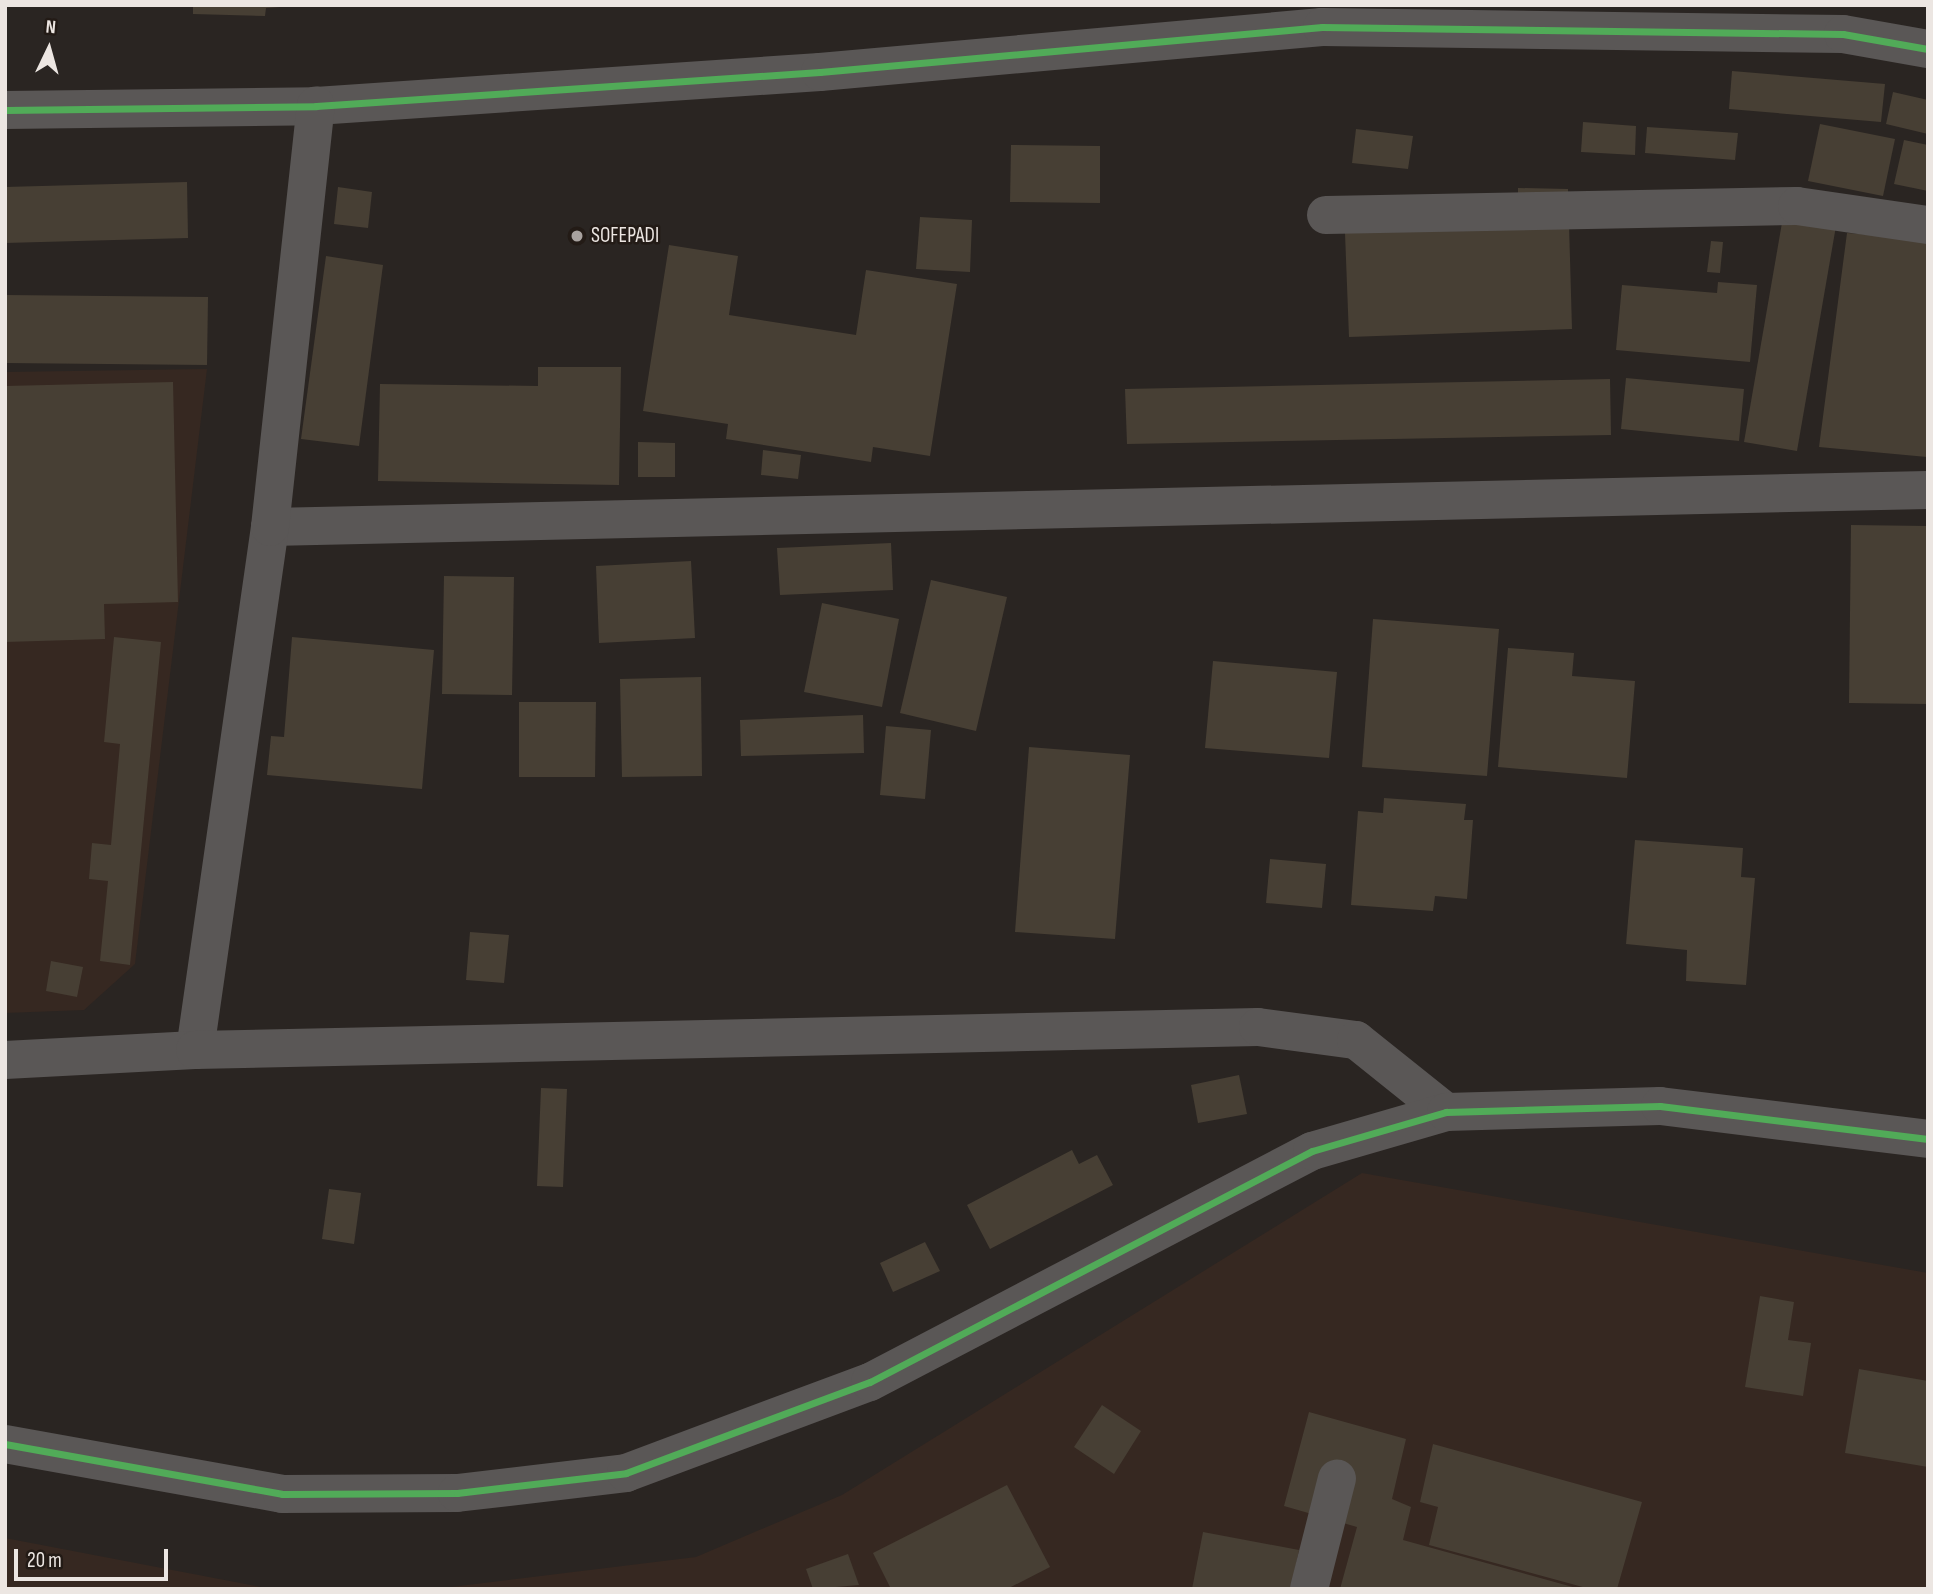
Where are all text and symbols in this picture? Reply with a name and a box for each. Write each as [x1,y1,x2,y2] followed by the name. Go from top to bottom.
[14,14,84,84] north arrow
[45,16,57,39] text: N
[591,223,659,249] place label: SOFEPADI
[569,228,585,244] marker: SOFEPADI
[18,1534,172,1578] scale bar
[27,1548,62,1573] text: 20 m

